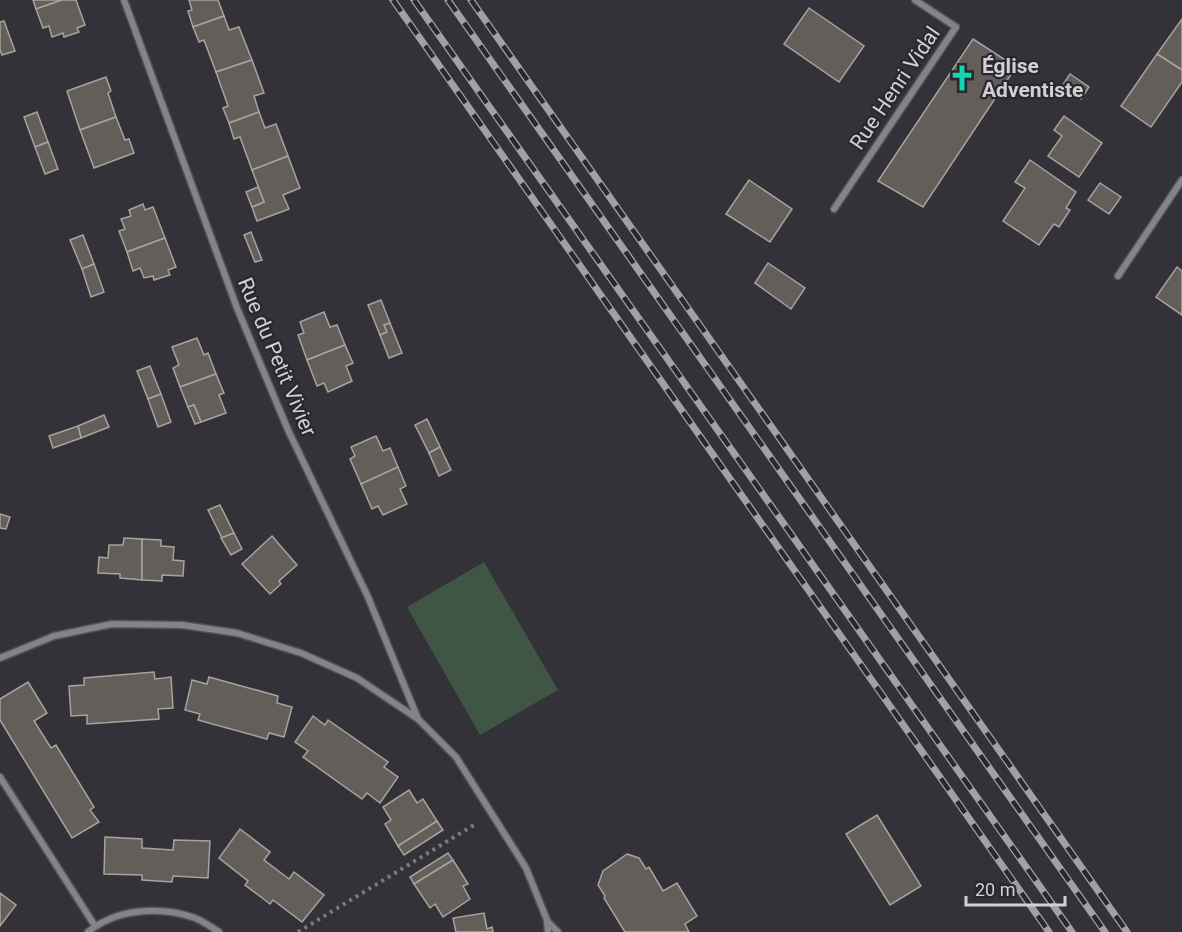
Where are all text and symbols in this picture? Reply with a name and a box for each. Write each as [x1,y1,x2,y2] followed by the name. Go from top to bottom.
[845,22,945,154] street label: Rue Henri Vidal
[982,54,1083,102] place label: Église Adventiste
[947,63,977,93] church icon: Église Adventiste
[233,274,321,440] street label: Rue du Petit Vivier
[966,869,1065,907] scale bar
[975,879,1015,900] text: 20 m

